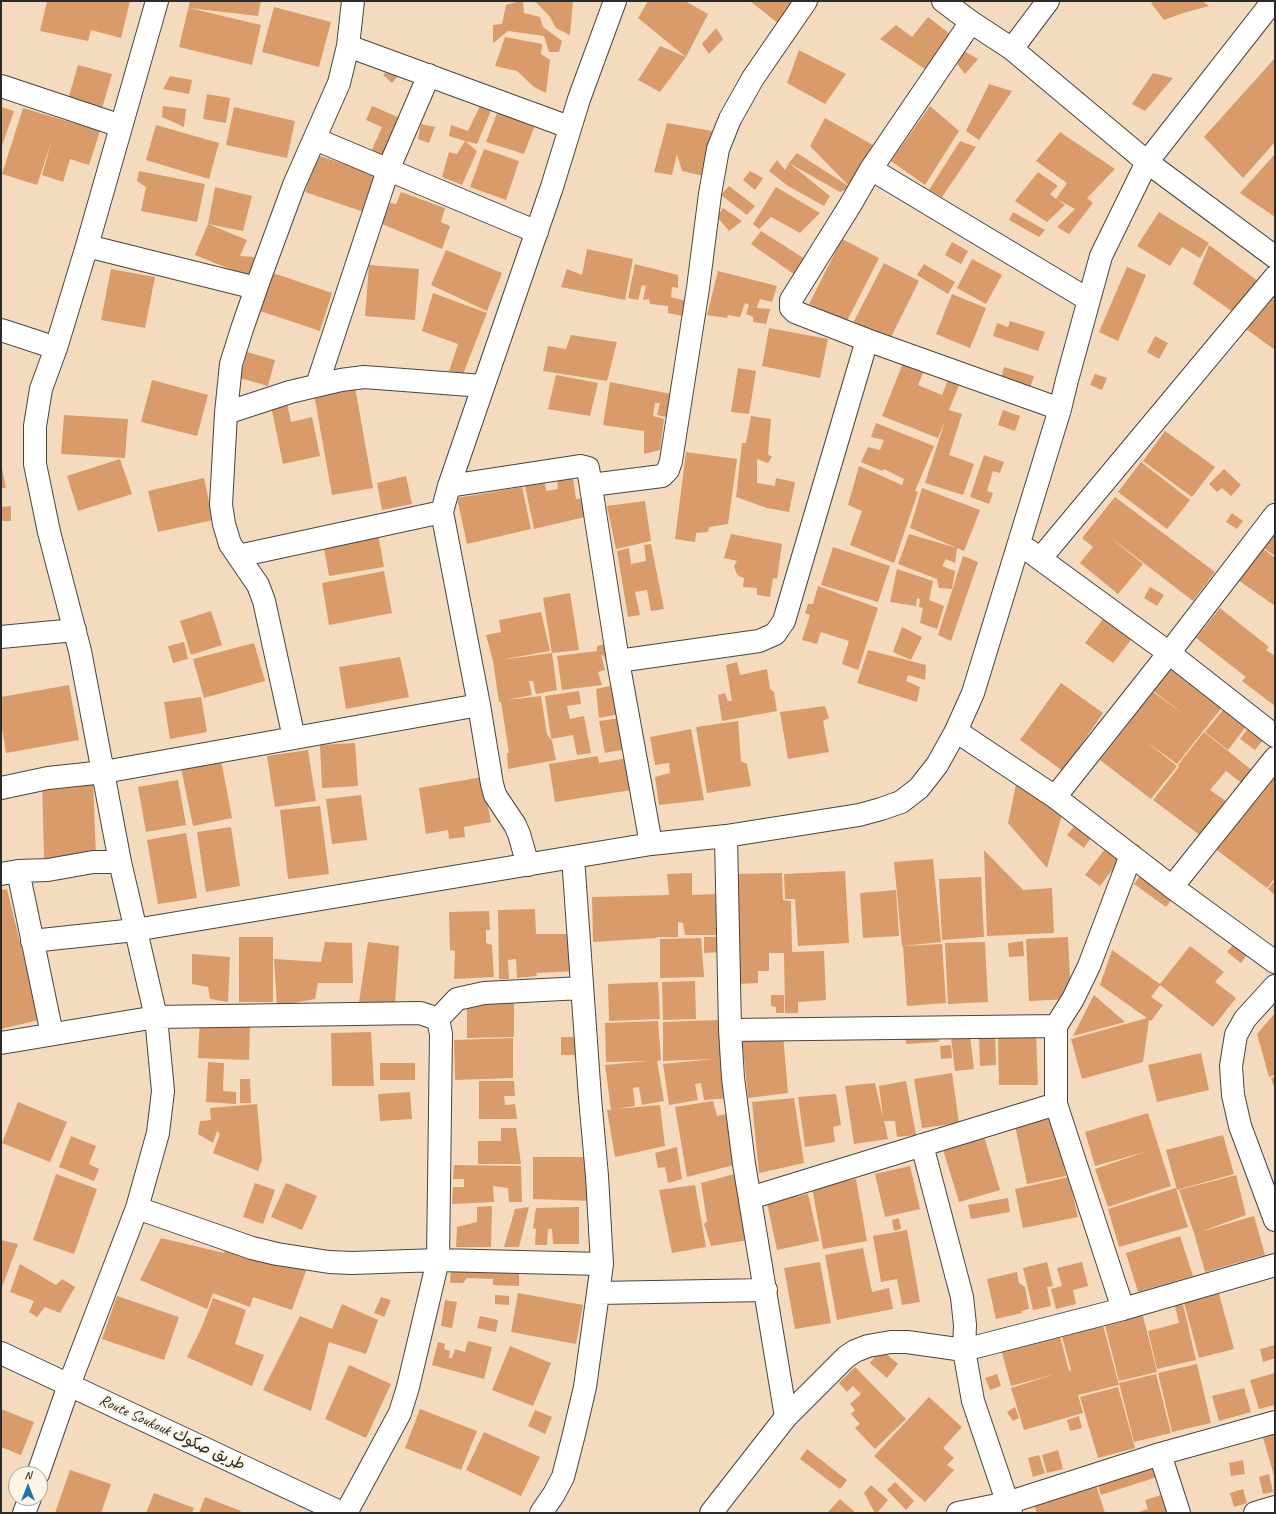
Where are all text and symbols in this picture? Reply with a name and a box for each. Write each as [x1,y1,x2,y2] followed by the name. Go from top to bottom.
[96,1391,248,1475] street label: Route Soukouk طريق صكوك
[8,1466,48,1506] north arrow
[25,1468,31,1482] text: N

